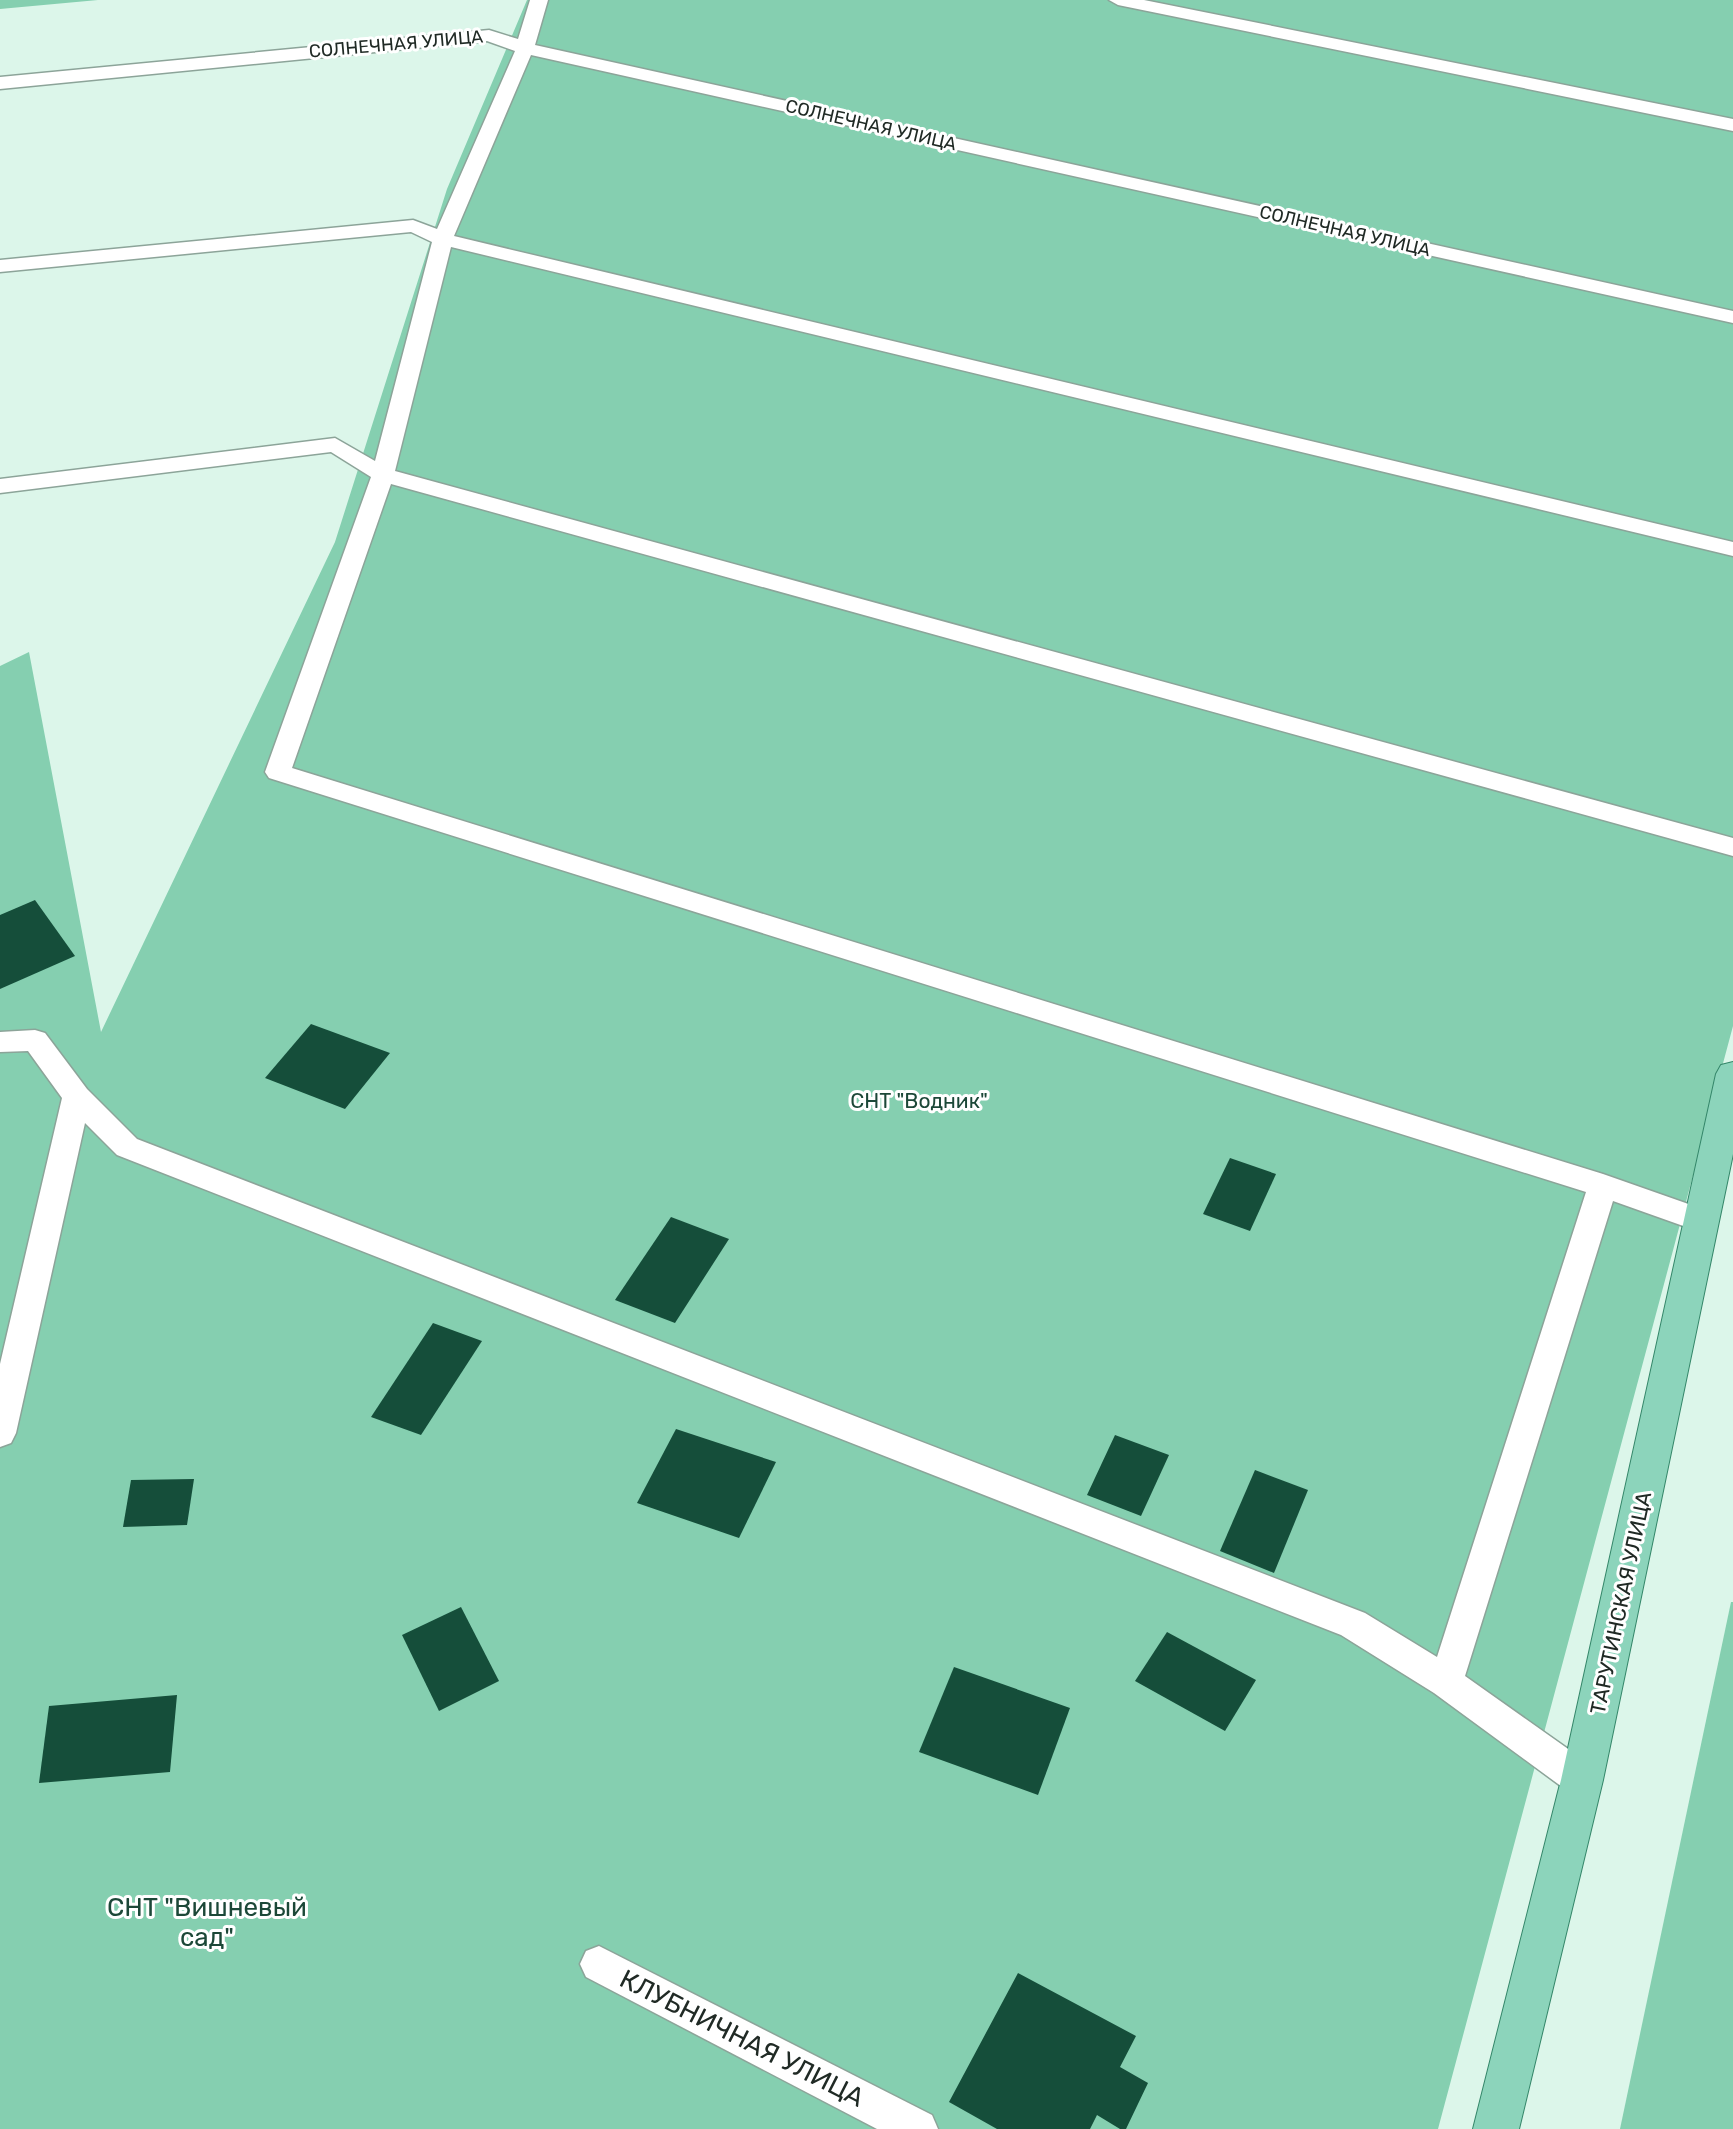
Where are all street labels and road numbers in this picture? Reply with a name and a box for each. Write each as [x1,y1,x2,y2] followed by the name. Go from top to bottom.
[308,25,484,63] street label: СОЛНЕЧНАЯ УЛИЦА
[783,95,959,155] street label: СОЛНЕЧНАЯ УЛИЦА
[1257,201,1433,261] street label: СОЛНЕЧНАЯ УЛИЦА
[1585,1489,1656,1716] street label: ТАРУТИНСКАЯ УЛИЦА
[614,1963,869,2114] street label: КЛУБНИЧНАЯ УЛИЦА

